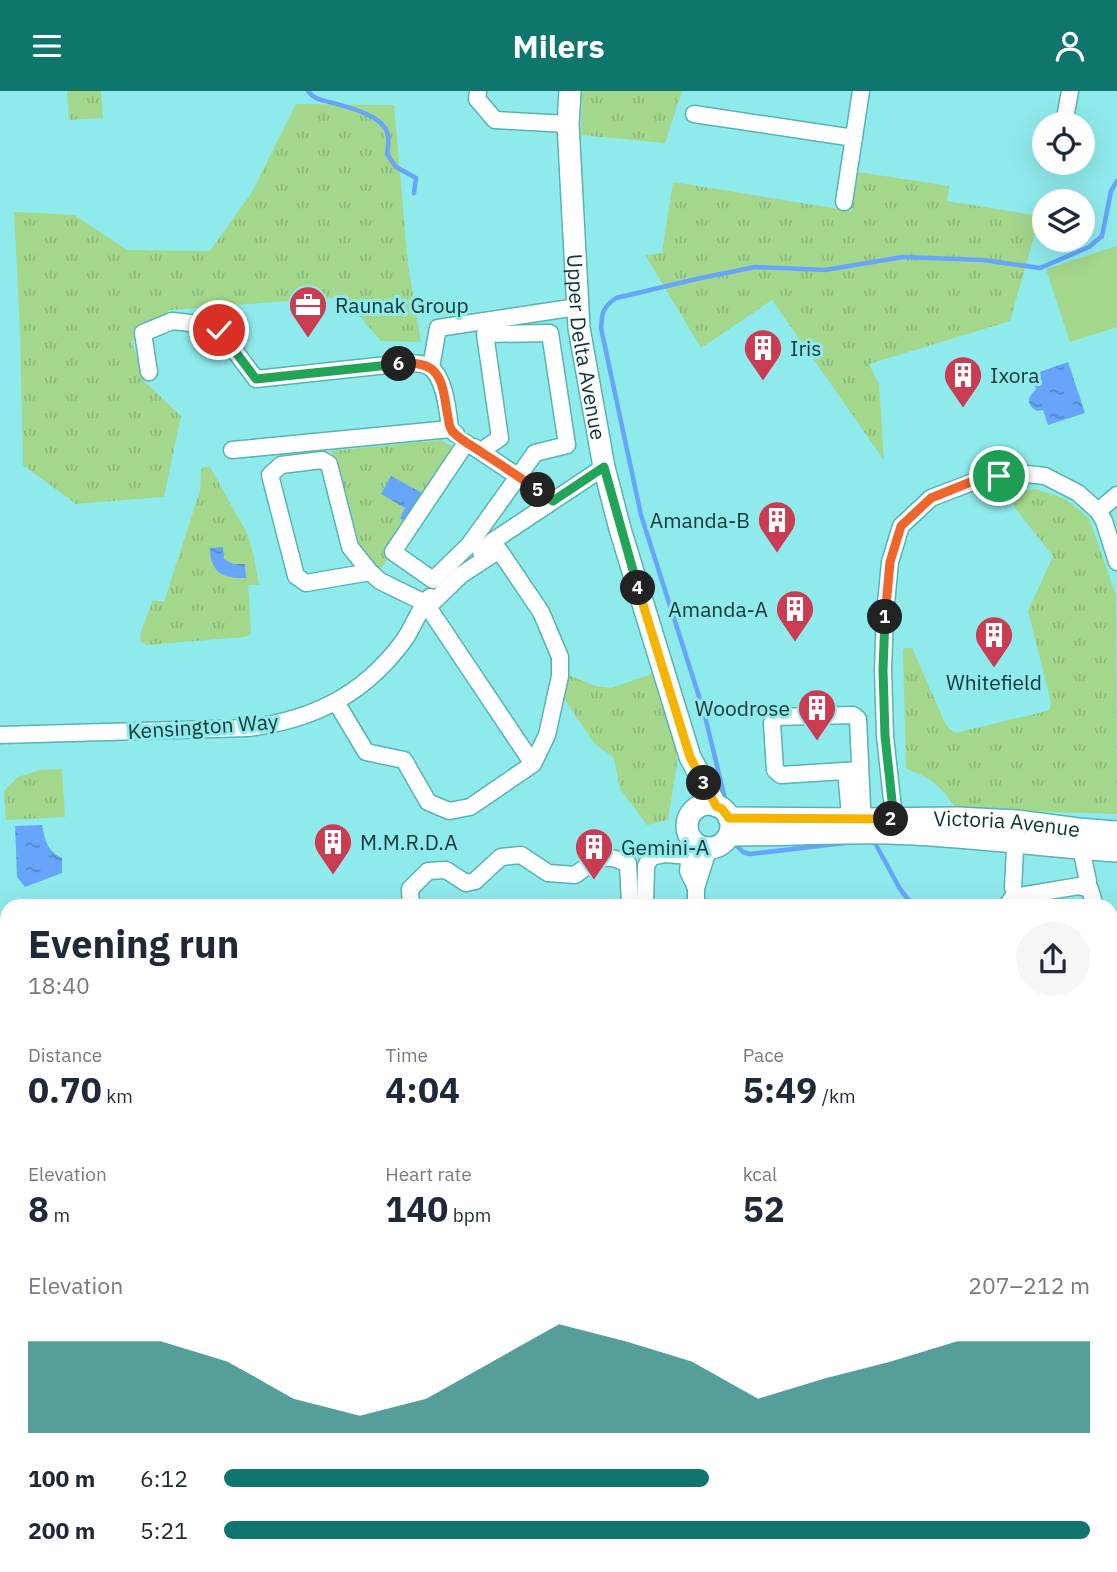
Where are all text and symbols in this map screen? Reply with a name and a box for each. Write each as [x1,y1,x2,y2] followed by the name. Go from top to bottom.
[512,25,605,67] text: Milers
[28,27,66,65] icon: menu
[1051,27,1089,65] icon: person
[1032,112,1095,252] map controls
[1032,112,1095,175] button: locate
[1032,189,1095,252] button: layers
[561,253,613,442] street label: Upper Delta Avenue
[287,284,329,339] office icon: Raunak Group
[335,291,469,319] place label: Raunak Group
[189,300,249,360] pin
[200,311,238,349] icon: check
[742,327,784,382] building icon: Iris
[790,334,822,362] place label: Iris
[382,347,416,381] pin: 6
[393,351,404,375] text: 6
[942,354,984,409] building icon: Ixora
[990,361,1039,389] place label: Ixora
[969,446,1029,506] pin
[980,457,1018,495] icon: arrive
[520,473,556,507] pin: 5
[532,477,543,501] text: 5
[756,499,798,554] building icon: Amanda-B
[650,506,750,534] place label: Amanda-B
[620,571,656,605] pin: 4
[632,575,643,599] text: 4
[774,588,816,643] building icon: Amanda-A
[668,595,768,623] place label: Amanda-A
[868,599,903,635] pin: 1
[879,604,890,628] text: 1
[973,614,1015,669] building icon: Whitefield
[946,668,1042,696] place label: Whitefield
[796,687,838,742] building icon: Woodrose
[695,694,790,722] place label: Woodrose
[127,707,280,745] street label: Kensington Way
[686,765,722,801] pin: 3
[698,770,709,794] text: 3
[874,801,908,837] pin: 2
[933,804,1082,843] street label: Victoria Avenue
[885,806,896,830] text: 2
[312,821,354,876] building icon: M.M.R.D.A
[573,826,615,881] building icon: Gemini-A
[360,828,458,856] place label: M.M.R.D.A
[621,833,709,861] place label: Gemini-A
[28,919,239,968] text: Evening run
[1016,922,1090,996] button: share
[28,970,90,1000] text: 18:40
[28,1043,102,1067] text: Distance
[385,1043,428,1067] text: Time
[743,1043,784,1067] text: Pace
[28,1067,102,1113] text: 0.70
[385,1067,460,1113] text: 4:04
[743,1067,817,1113] text: 5:49
[102,1084,133,1108] text: km
[817,1084,856,1108] text: /km
[28,1162,107,1186] text: Elevation
[385,1162,472,1186] text: Heart rate
[743,1162,777,1186] text: kcal
[28,1186,49,1232] text: 8
[385,1186,448,1232] text: 140
[743,1186,785,1232] text: 52
[49,1203,70,1227] text: m
[448,1203,491,1227] text: bpm
[28,1270,123,1300] text: Elevation
[968,1270,1090,1300] text: 207–212 m
[28,1463,95,1493] text: 100 m
[140,1463,188,1493] text: 6:12
[28,1515,95,1545] text: 200 m
[140,1515,188,1545] text: 5:21

